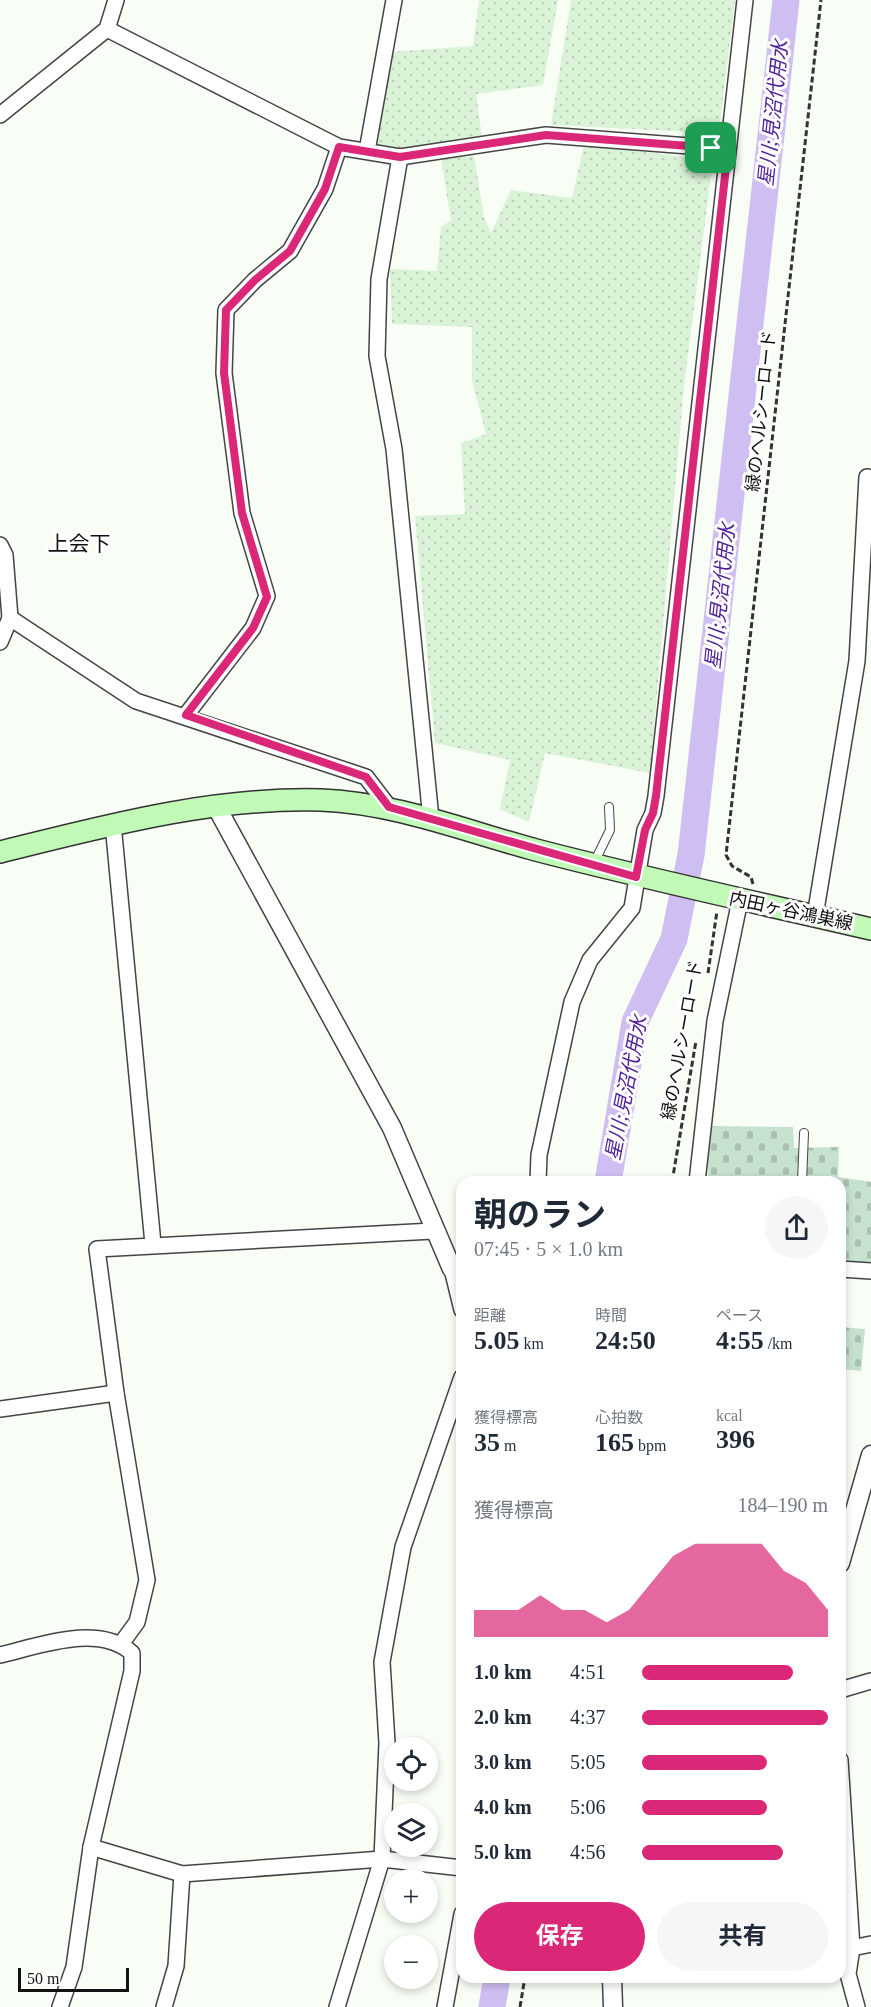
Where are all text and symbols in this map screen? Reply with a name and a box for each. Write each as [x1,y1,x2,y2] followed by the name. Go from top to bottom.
[754,37,792,187] water label: 星川;見沼代用水
[685,122,736,173] pin
[694,131,727,164] icon: arrive
[743,329,779,493] street label: 緑のヘルシーロード
[701,520,739,670] water label: 星川;見沼代用水
[48,532,111,556] district label: 上会下
[727,888,855,934] street label: 内田ヶ谷鴻巣線
[658,958,706,1122] street label: 緑のヘルシーロード
[601,1012,651,1162] water label: 星川;見沼代用水
[765,1196,828,1259] button: share
[474,1197,606,1233] text: 朝のラン
[474,1238,623,1260] text: 07:45 · 5 × 1.0 km
[474,1307,506,1324] text: 距離
[595,1307,627,1324] text: 時間
[716,1307,763,1324] text: ペース
[474,1326,520,1355] text: 5.05
[595,1326,656,1355] text: 24:50
[716,1326,764,1355] text: 4:55
[520,1335,544,1352] text: km
[764,1335,793,1352] text: /km
[716,1407,743,1424] text: kcal
[474,1409,538,1426] text: 獲得標高
[595,1409,643,1426] text: 心拍数
[716,1425,755,1454] text: 396
[474,1428,500,1457] text: 35
[595,1428,634,1457] text: 165
[500,1437,516,1454] text: m
[634,1437,666,1454] text: bpm
[737,1494,828,1516] text: 184–190 m
[474,1499,554,1521] text: 獲得標高
[474,1661,532,1683] text: 1.0 km
[570,1661,606,1683] text: 4:51
[474,1706,532,1728] text: 2.0 km
[570,1706,606,1728] text: 4:37
[384,1737,438,1989] map controls
[384,1737,438,1791] button: locate
[474,1751,532,1773] text: 3.0 km
[570,1751,606,1773] text: 5:05
[474,1796,532,1818] text: 4.0 km
[570,1796,606,1818] text: 5:06
[384,1803,438,1857] button: layers
[474,1841,532,1863] text: 5.0 km
[570,1841,606,1863] text: 4:56
[384,1869,438,1923] button: +
[474,1902,645,1971] button: 保存
[657,1902,828,1971] button: 共有
[384,1935,438,1989] button: −
[18,1965,129,1992] scale bar
[27,1970,59,1987] text: 50 m

